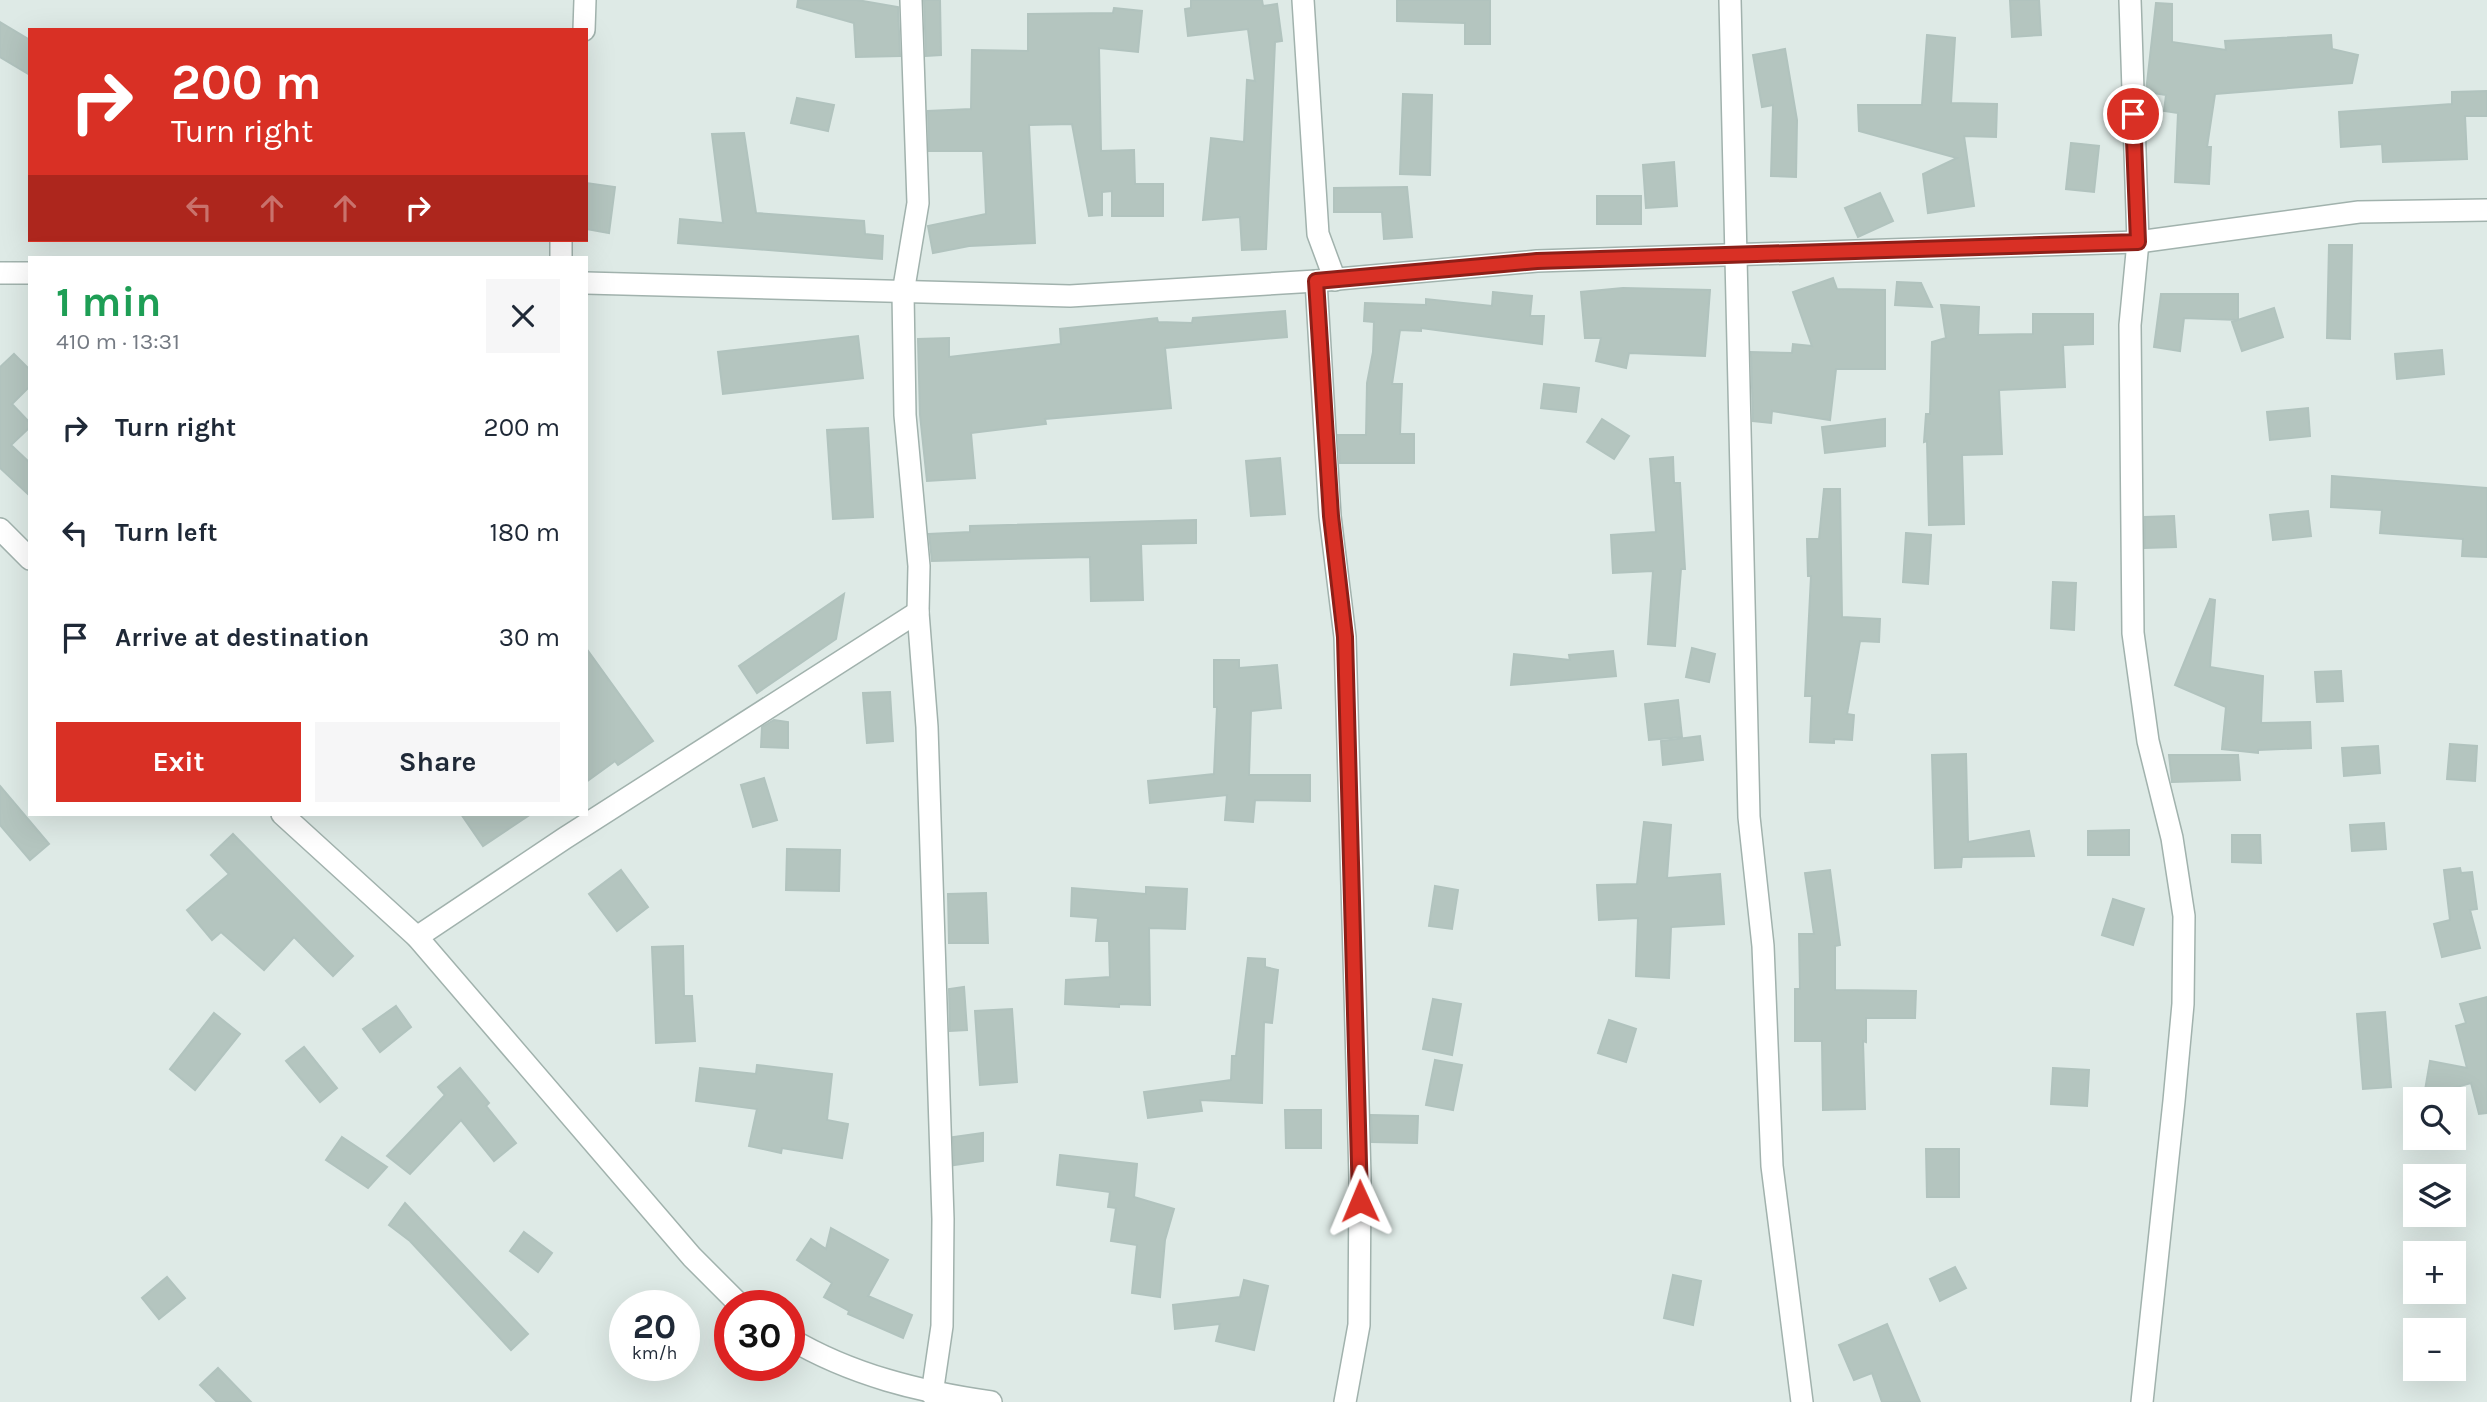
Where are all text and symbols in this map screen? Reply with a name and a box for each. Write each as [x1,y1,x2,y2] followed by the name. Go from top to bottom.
[171,54,322,111] text: 200 m
[56,56,147,147] icon: right
[2103,84,2163,144] pin
[2114,95,2152,133] icon: arrive
[171,113,313,150] text: Turn right
[180,189,218,227] icon: left
[253,189,291,227] icon: ahead
[326,189,364,227] icon: ahead
[399,189,437,227] icon: right
[56,277,161,327] text: 1 min
[486,279,560,353] button: close
[56,328,180,355] text: 410 m · 13:31
[56,409,94,447] icon: right
[115,412,236,443] text: Turn right
[484,412,560,443] text: 200 m
[56,514,94,552] icon: left
[115,517,217,548] text: Turn left
[490,517,560,548] text: 180 m
[56,619,94,657] icon: arrive
[115,622,369,653] text: Arrive at destination
[499,622,560,653] text: 30 m
[56,722,301,802] button: Exit
[315,722,560,802] button: Share
[2403,1087,2466,1381] map controls
[2403,1087,2466,1150] button: search
[1323,1164,1397,1238] position arrow
[2403,1164,2466,1227] button: layers
[2403,1241,2466,1304] button: +
[714,1290,805,1381] speed limit sign: 30
[633,1306,676,1347] text: 20
[2403,1318,2466,1381] button: −
[632,1342,677,1364] text: km/h

